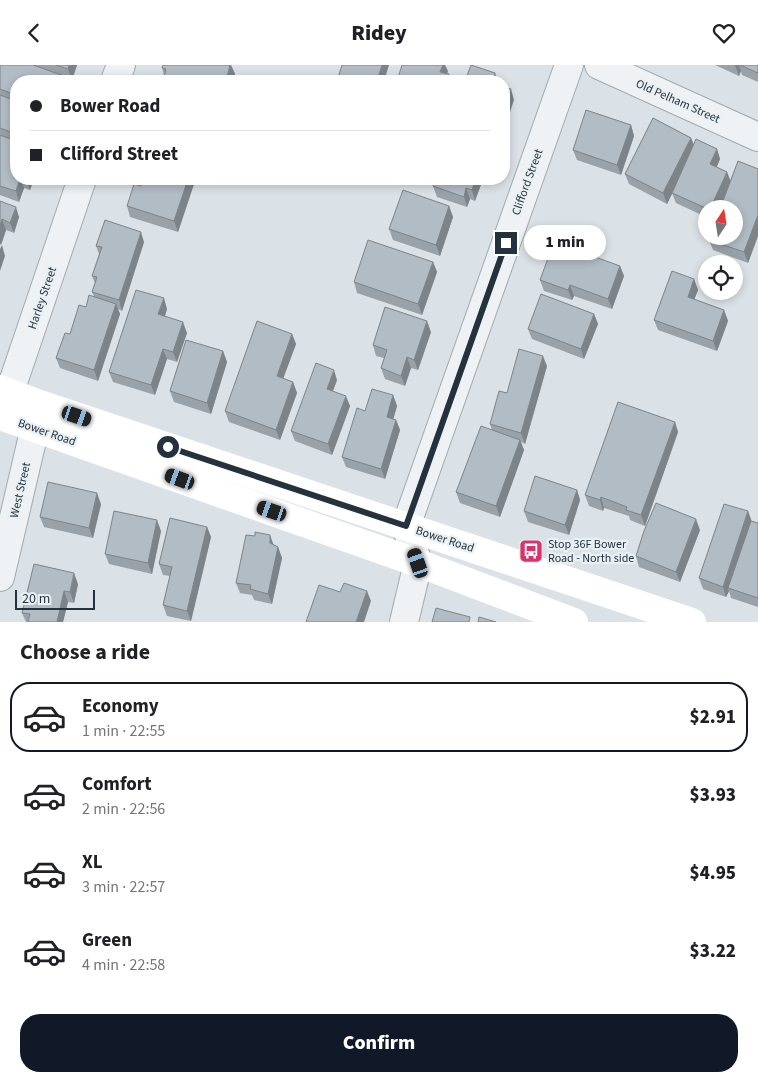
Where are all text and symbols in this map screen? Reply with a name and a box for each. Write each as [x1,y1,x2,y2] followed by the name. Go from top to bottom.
[351,17,407,49] text: Ridey
[20,19,48,47] icon: back
[710,19,738,47] icon: heart
[633,75,723,128] street label: Old Pelham Street
[60,93,160,120] text: Bower Road
[60,141,178,168] text: Clifford Street
[508,147,547,218] street label: Clifford Street
[698,200,742,245] north arrow
[698,200,743,300] map controls
[524,225,606,261] callout: 1 min
[545,231,585,253] text: 1 min
[495,232,517,254] route end
[698,255,743,300] button: locate
[24,265,61,332] street label: Harley Street
[60,404,93,428] car
[16,415,78,450] street label: Bower Road
[157,436,179,458] route start
[6,461,35,520] street label: West Street
[163,467,196,491] car
[255,499,288,523] car
[414,522,476,557] street label: Bower Road
[548,536,634,567] place label: Stop 36F Bower Road - North side
[518,538,544,564] bus stop icon: Stop 36F Bower Road - North side
[406,546,429,580] car
[15,587,95,610] scale bar
[22,589,50,609] text: 20 m
[20,636,150,668] text: Choose a ride
[82,693,159,720] text: Economy
[22,695,67,740] icon: car
[690,704,736,731] text: $2.91
[82,720,165,742] text: 1 min · 22:55
[82,771,152,798] text: Comfort
[22,773,67,818] icon: car
[690,782,736,809] text: $3.93
[82,798,165,820] text: 2 min · 22:56
[82,849,103,876] text: XL
[22,851,67,896] icon: car
[690,860,736,887] text: $4.95
[82,876,165,898] text: 3 min · 22:57
[82,927,132,954] text: Green
[22,929,67,974] icon: car
[690,938,736,965] text: $3.22
[82,954,165,976] text: 4 min · 22:58
[20,1014,738,1072] button: Confirm

